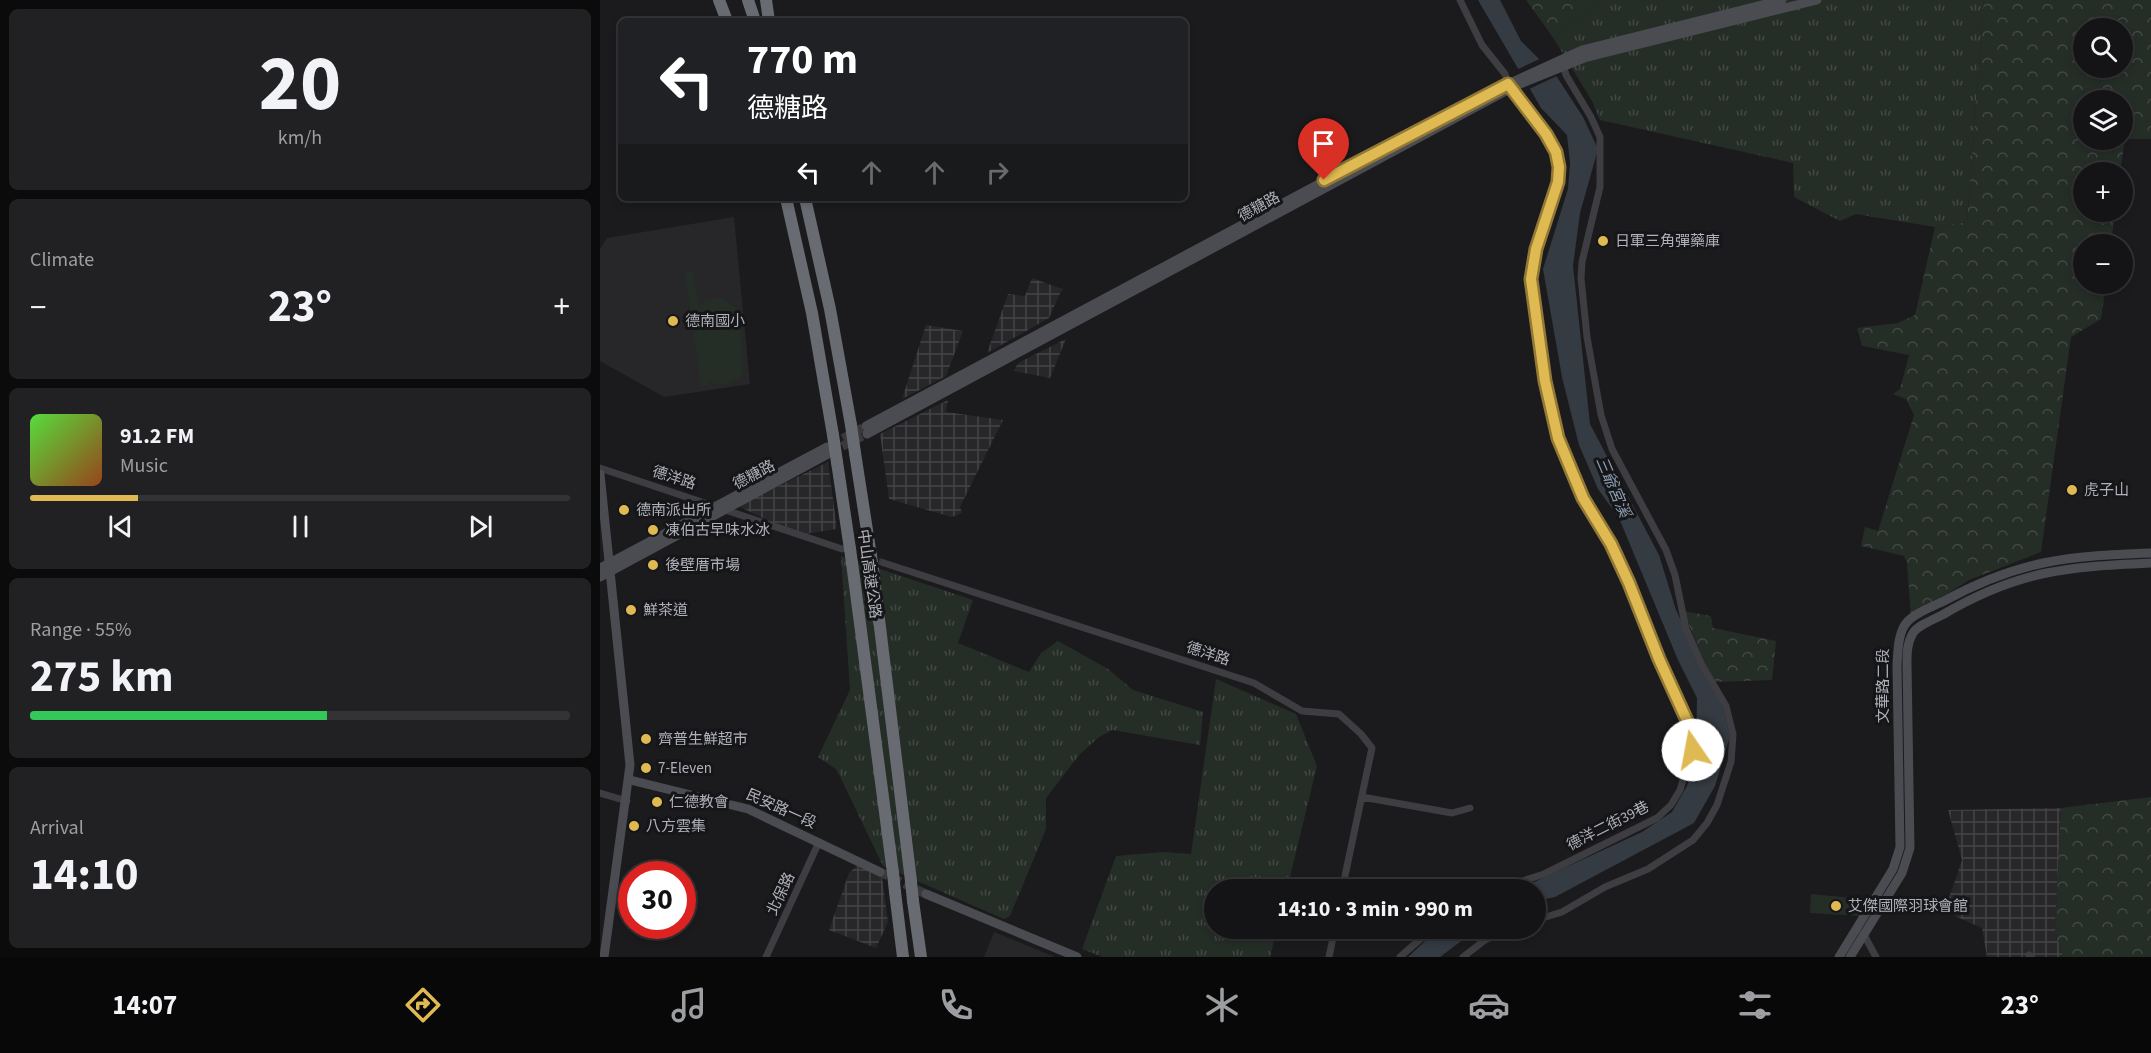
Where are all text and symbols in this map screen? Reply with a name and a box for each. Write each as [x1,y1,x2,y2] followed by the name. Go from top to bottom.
[2073,18,2133,294] map controls
[2073,18,2133,78] button: search
[259,29,341,140] text: 20
[747,30,858,90] text: 770 m
[648,42,726,120] icon: left
[747,89,828,128] text: 德糖路
[2073,90,2133,150] button: layers
[1298,118,1349,180] pin
[278,124,322,152] text: km/h
[1307,127,1340,160] icon: arrive
[792,156,825,189] icon: left
[855,156,888,189] icon: ahead
[918,156,951,189] icon: ahead
[981,156,1014,189] icon: right
[2073,162,2133,222] button: +
[1234,187,1284,227] street label: 德糖路
[1615,231,1720,252] place label: 日軍三角彈藥庫
[1596,234,1610,248] marker: 日軍三角彈藥庫
[2073,234,2133,294] button: −
[30,246,94,274] text: Climate
[268,275,332,339] text: 23°
[30,284,46,331] text: −
[554,284,570,331] text: +
[685,311,745,332] place label: 德南國小
[666,314,680,328] marker: 德南國小
[120,420,194,452] text: 91.2 FM
[120,452,168,480] text: Music
[1590,453,1636,523] water label: 三爺宮溪
[729,455,779,495] street label: 德糖路
[649,461,699,495] street label: 德洋路
[2084,480,2129,501] place label: 虎子山
[2065,483,2079,497] marker: 虎子山
[636,500,711,521] place label: 德南派出所
[617,503,631,517] marker: 德南派出所
[104,510,137,543] icon: previous
[284,510,317,543] icon: pause
[464,510,497,543] icon: next
[665,520,770,541] place label: 凍伯古早味水冰
[646,523,660,537] marker: 凍伯古早味水冰
[852,528,886,620] street label: 中山高速公路
[665,555,740,576] place label: 後壁厝市場
[646,558,660,572] marker: 後壁厝市場
[643,600,688,621] place label: 鮮茶道
[624,603,638,617] marker: 鮮茶道
[30,616,131,644] text: Range · 55%
[1183,637,1233,671] street label: 德洋路
[30,645,174,709] text: 275 km
[1873,648,1894,724] street label: 文華路二段
[1661,718,1725,782] position arrow
[658,729,748,750] place label: 齊普生鮮超市
[639,732,653,746] marker: 齊普生鮮超市
[658,758,712,779] place label: 7-Eleven
[639,761,653,775] marker: 7-Eleven
[742,784,820,834] street label: 民安路一段
[669,792,729,813] place label: 仁德教會
[650,795,664,809] marker: 仁德教會
[1563,796,1653,856] street label: 德洋二街39巷
[30,814,84,842] text: Arrival
[646,816,706,837] place label: 八方雲集
[627,819,641,833] marker: 八方雲集
[30,843,139,907] text: 14:10
[618,861,696,939] speed limit sign: 30
[762,869,800,919] street label: 北保路
[1277,893,1473,925] text: 14:10 · 3 min · 990 m
[1848,896,1968,917] place label: 艾傑國際羽球會館
[1829,899,1843,913] marker: 艾傑國際羽球會館
[402,984,444,1026] icon: directions
[668,984,710,1026] icon: music
[935,984,977,1026] icon: phone
[1201,984,1243,1026] icon: climate
[1468,984,1510,1026] icon: car
[1734,984,1776,1026] icon: filters
[112,986,177,1025] text: 14:07
[2000,986,2039,1025] text: 23°

